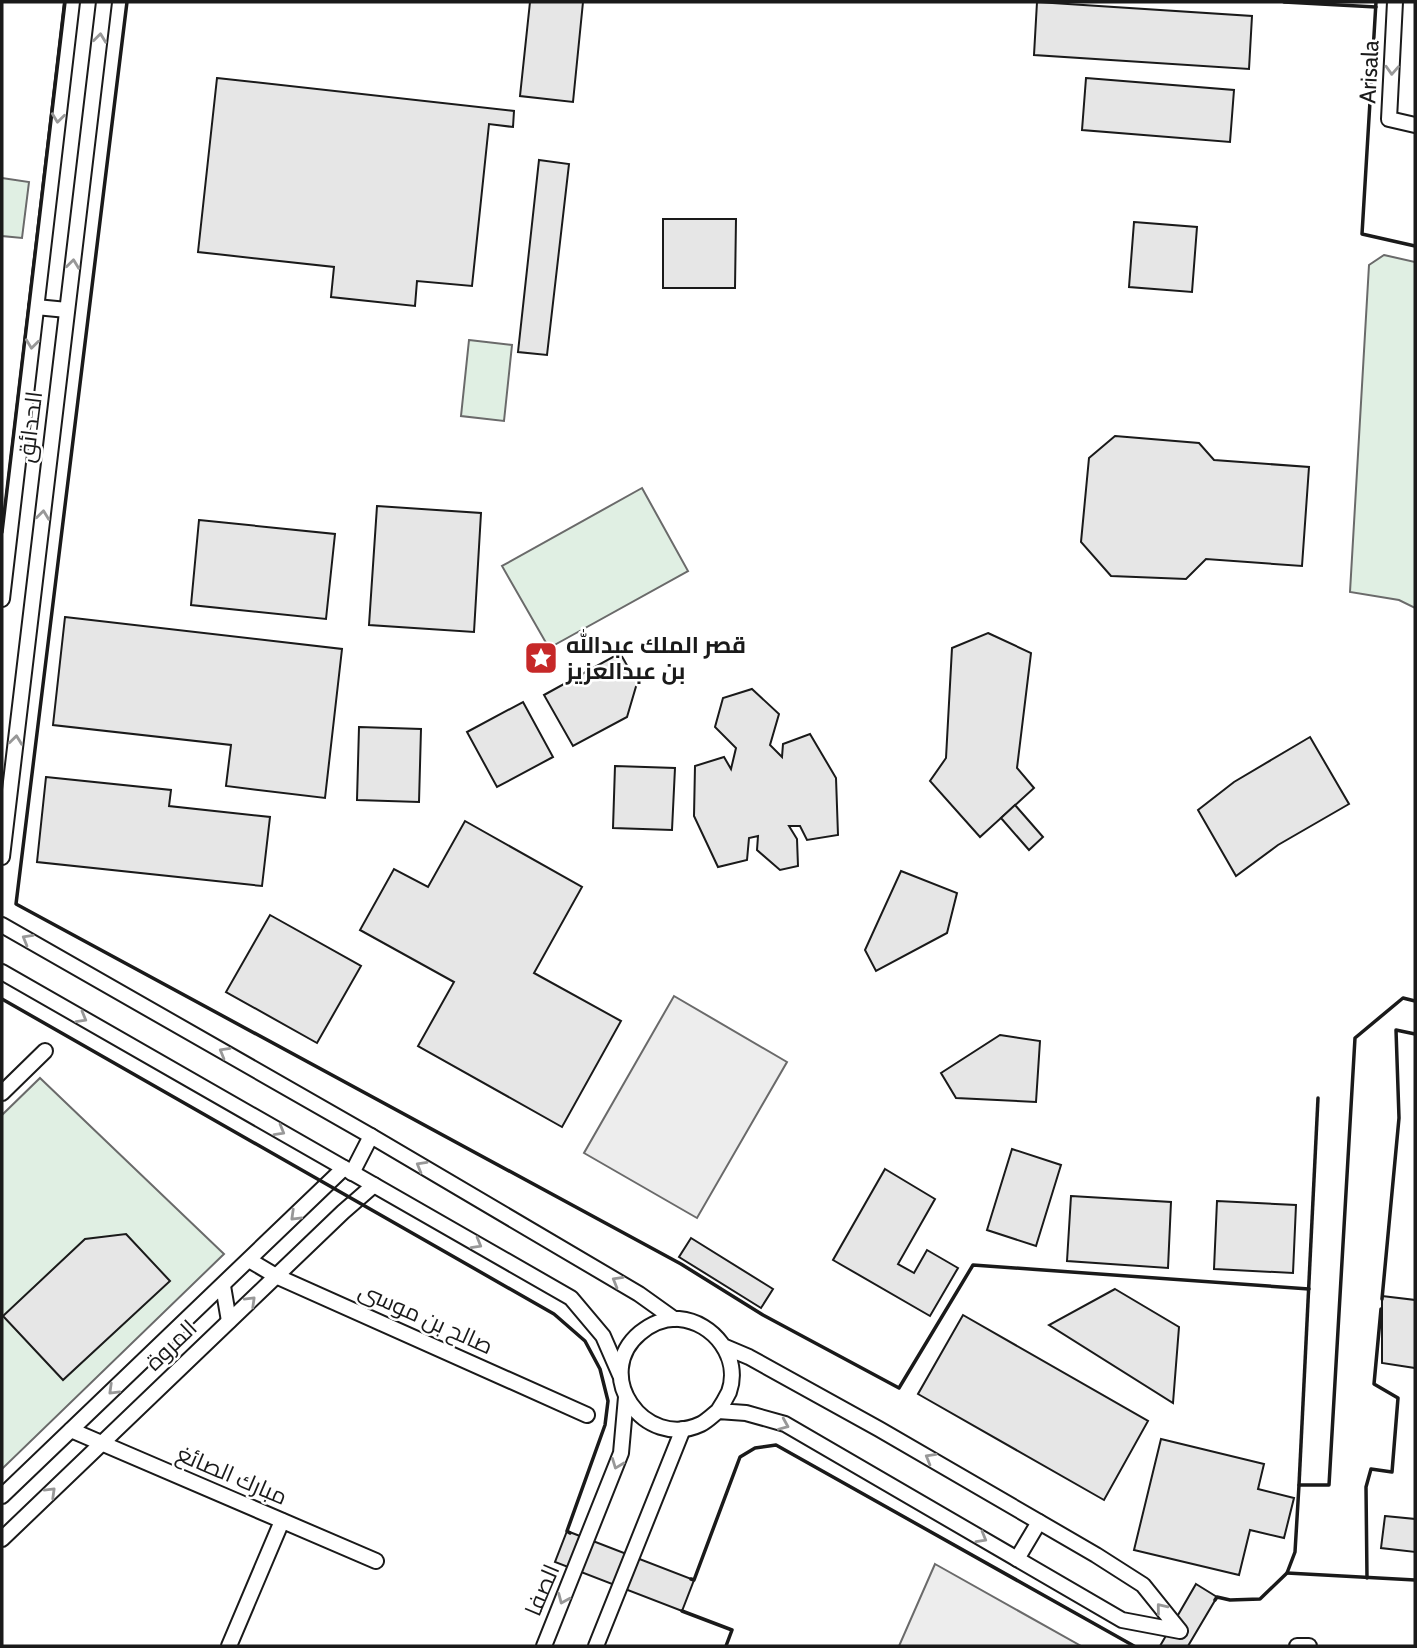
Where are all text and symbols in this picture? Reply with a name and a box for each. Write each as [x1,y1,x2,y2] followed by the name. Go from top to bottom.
[92,33,107,44] one-way arrow
[1353,40,1385,104] street label: Arisala
[1384,65,1399,76] one-way arrow
[51,112,66,124] one-way arrow
[65,258,80,270] one-way arrow
[24,338,39,350] one-way arrow
[12,390,48,464] street label: الحدائق
[35,509,50,520] one-way arrow
[565,629,746,685] place label: قصر الملك عبدالله بن عبدالعزيز
[522,639,560,677] place icon: قصر الملك عبدالله بن عبدالعزيز
[8,735,23,746] one-way arrow
[21,934,34,947] one-way arrow
[75,1010,88,1023] one-way arrow
[219,1047,232,1060] one-way arrow
[272,1123,285,1136] one-way arrow
[416,1161,429,1174] one-way arrow
[291,1208,304,1221] one-way arrow
[470,1236,482,1249] one-way arrow
[354,1276,498,1362] street label: صالح بن موسى
[612,1276,625,1289] one-way arrow
[242,1296,255,1309] one-way arrow
[139,1314,203,1376] street label: المروة
[108,1382,121,1394] one-way arrow
[778,1417,790,1431] one-way arrow
[172,1439,291,1513] street label: مبارك الصائغ
[925,1454,938,1467] one-way arrow
[611,1458,625,1470] one-way arrow
[43,1488,56,1501] one-way arrow
[974,1530,987,1543] one-way arrow
[519,1560,565,1620] street label: الصفا
[558,1592,572,1604] one-way arrow
[1157,1603,1169,1616] one-way arrow

